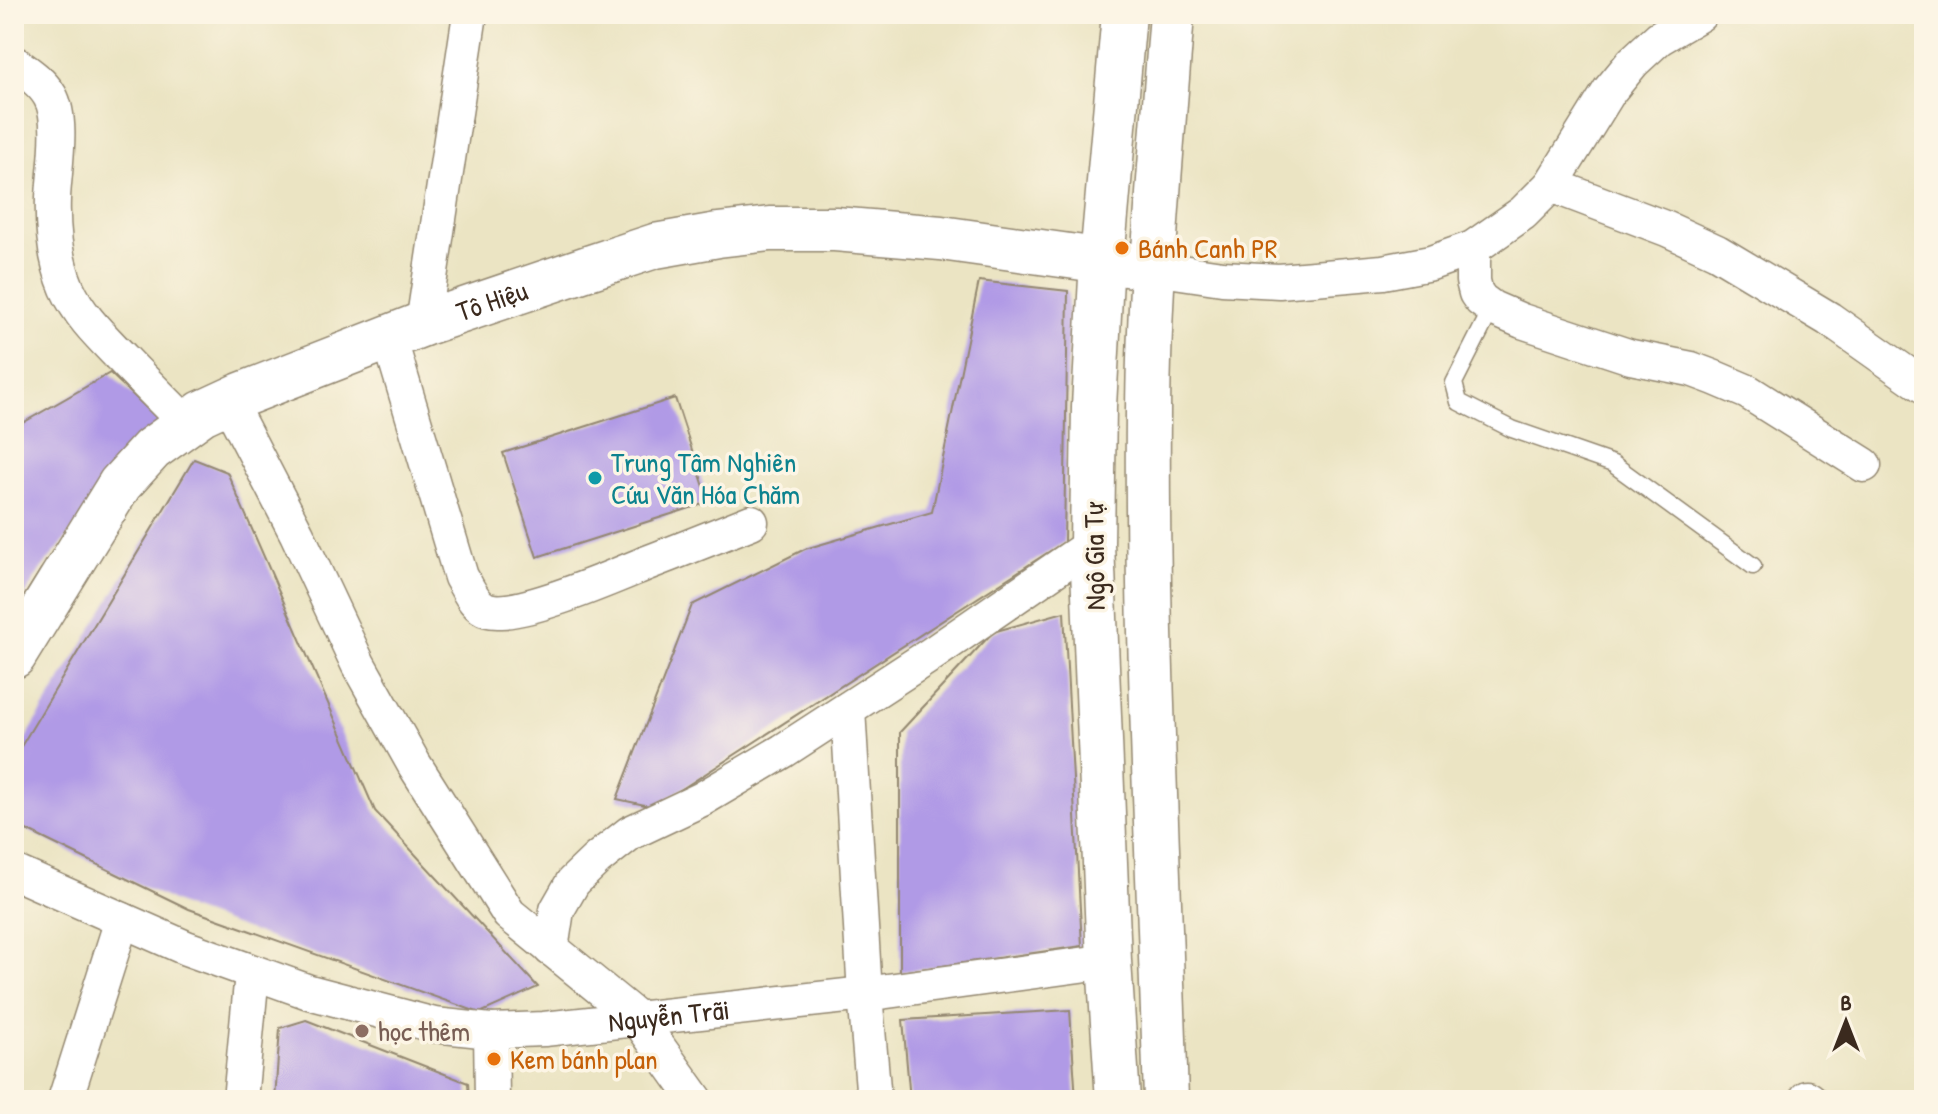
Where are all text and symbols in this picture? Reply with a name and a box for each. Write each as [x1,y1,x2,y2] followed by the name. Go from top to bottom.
[1138,229,1277,267] place label: Bánh Canh PR
[1113,239,1131,257] marker: Bánh Canh PR
[451,271,532,330] street label: Tô Hiệu
[611,443,800,513] place label: Trung Tâm Nghiên Cứu Văn Hóa Chăm
[586,469,604,487] marker: Trung Tâm Nghiên Cứu Văn Hóa Chăm
[1074,501,1114,611] street label: Ngô Gia Tự
[1806,982,1886,1062] north arrow
[1840,987,1852,1017] text: B
[606,990,732,1041] street label: Nguyễn Trãi
[378,1012,470,1050] place label: học thêm
[353,1022,371,1040] marker: học thêm
[510,1040,658,1078] place label: Kem bánh plan
[485,1050,503,1068] marker: Kem bánh plan

